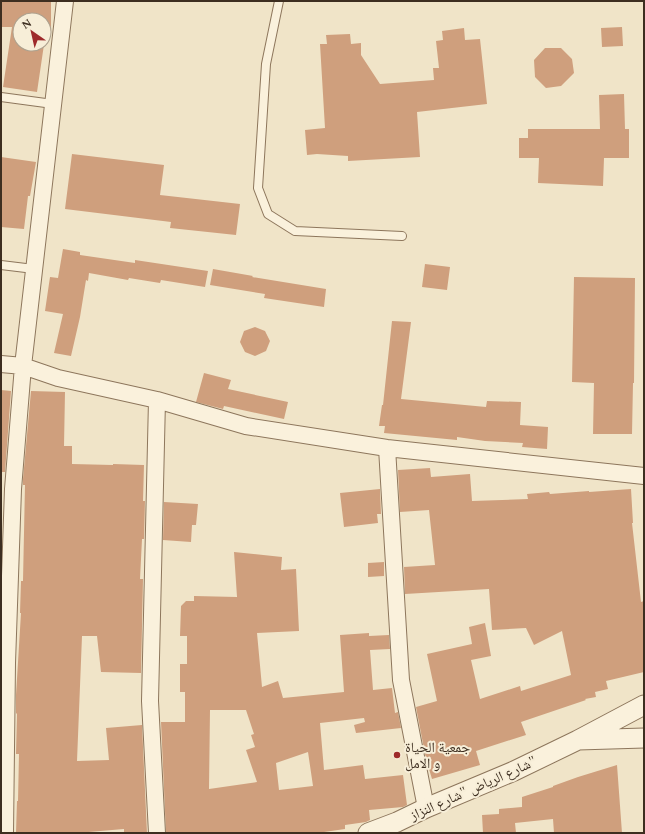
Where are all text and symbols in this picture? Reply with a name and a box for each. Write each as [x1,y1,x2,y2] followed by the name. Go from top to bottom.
[12,12,52,52] north arrow
[18,15,35,34] text: N
[405,737,470,774] place label: جمعية الحياة و الامل
[392,750,402,760] marker: جمعية الحياة و الامل
[406,751,540,826] street label: شارع الرياض "شارع النزاز"

